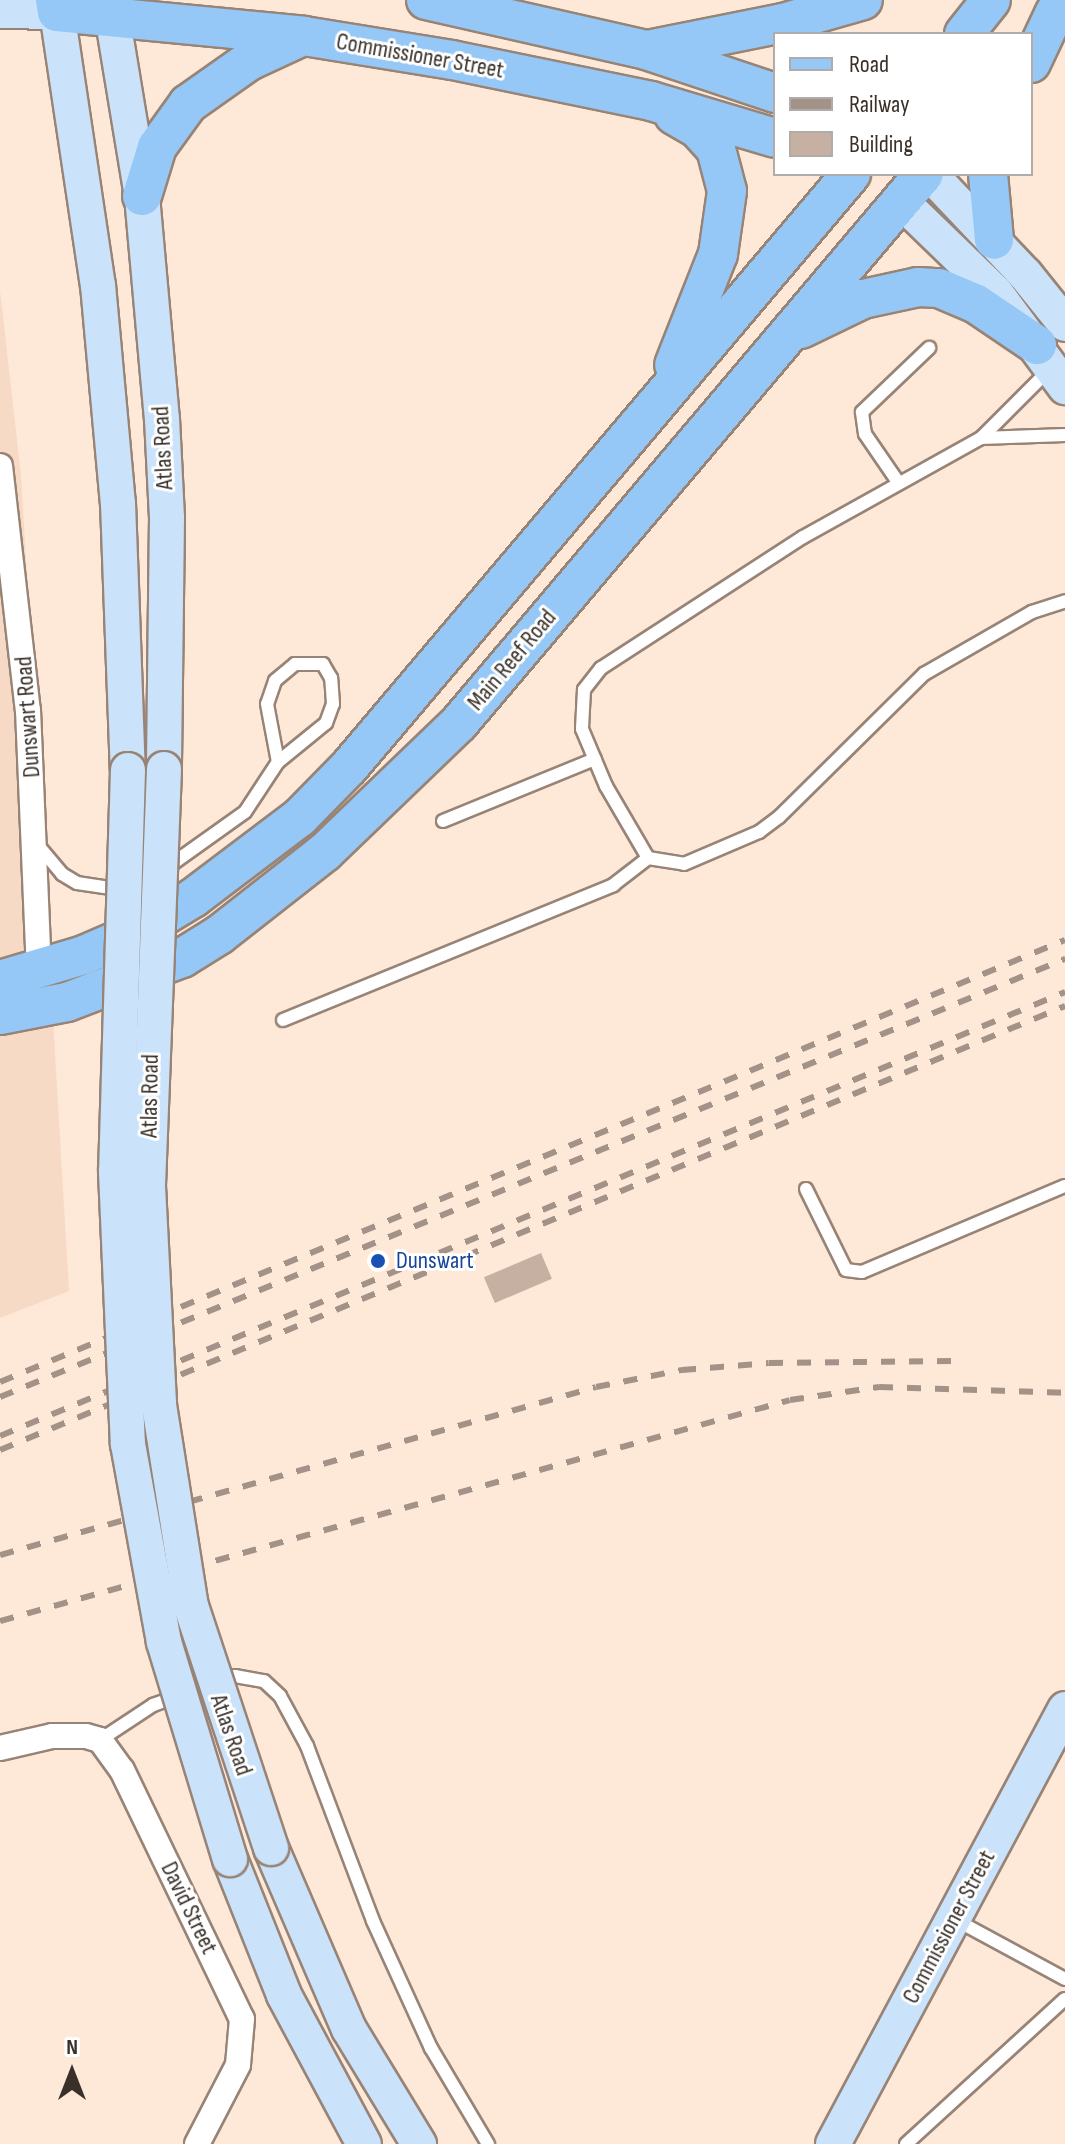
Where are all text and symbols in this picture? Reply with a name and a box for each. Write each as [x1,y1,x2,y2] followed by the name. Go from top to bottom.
[334,27,506,85] street label: Commissioner Street
[773,32,1033,176] legend
[849,50,889,79] text: Road
[849,90,909,119] text: Railway
[849,130,913,159] text: Building
[146,405,180,491] street label: Atlas Road
[461,604,563,716] street label: Main Reef Road
[9,655,47,779] street label: Dunswart Road
[135,1054,165,1138] street label: Atlas Road
[396,1247,474,1275] place label: Dunswart
[367,1250,389,1272] marker: Dunswart
[204,1691,258,1779] street label: Atlas Road
[897,1845,1001,2009] street label: Commissioner Street
[154,1857,224,1959] street label: David Street
[32,2032,112,2112] north arrow
[66,2034,78,2061] text: N

